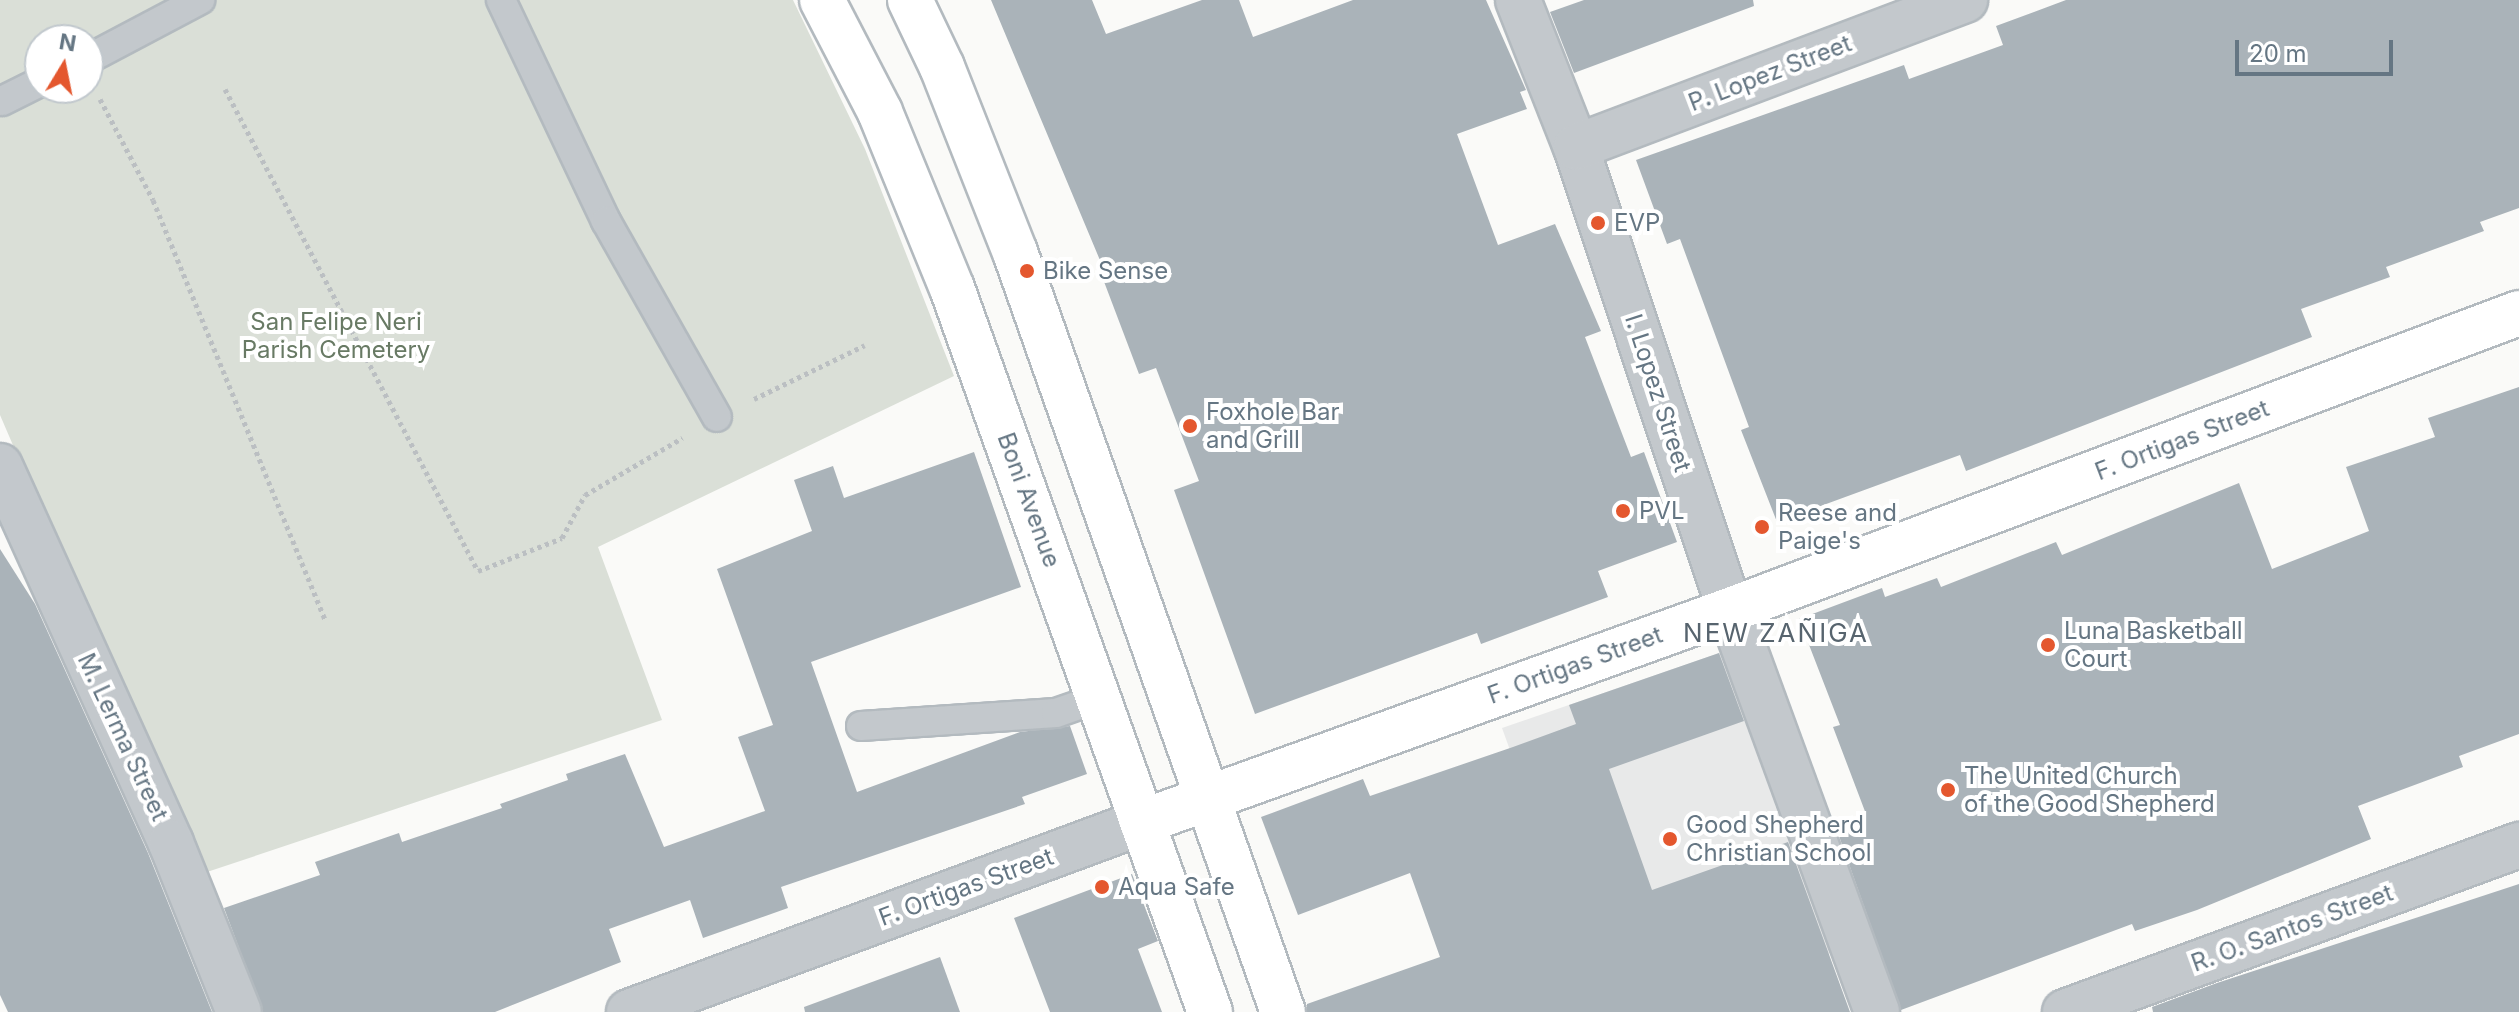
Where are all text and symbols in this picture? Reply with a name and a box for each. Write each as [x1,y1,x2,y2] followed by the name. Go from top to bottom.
[24,24,104,104] north arrow
[2239,24,2397,74] scale bar
[57,28,78,57] text: N
[1684,29,1856,117] street label: P. Lopez Street
[2249,39,2307,68] text: 20 m
[1614,209,1660,237] place label: EVP
[1589,214,1607,232] marker: EVP
[1043,257,1168,285] place label: Bike Sense
[1018,262,1036,280] marker: Bike Sense
[242,308,430,364] park label: San Felipe Neri Parish Cemetery
[1619,311,1697,475] street label: I. Lopez Street
[2091,394,2273,486] street label: F. Ortigas Street
[1206,398,1340,454] place label: Foxhole Bar and Grill
[1181,417,1199,435] marker: Foxhole Bar and Grill
[991,429,1067,571] street label: Boni Avenue
[1639,497,1684,525] place label: PVL
[1778,499,1897,555] place label: Reese and Paige's
[1614,502,1632,520] marker: PVL
[1753,518,1771,536] marker: Reese and Paige's
[1683,617,1869,649] district label: NEW ZAÑIGA
[2064,617,2243,673] place label: Luna Basketball Court
[1484,620,1666,710] street label: F. Ortigas Street
[2039,636,2057,654] marker: Luna Basketball Court
[72,649,174,825] street label: M. Lerma Street
[1964,762,2215,818] place label: The United Church of the Good Shepherd
[1939,781,1957,799] marker: The United Church of the Good Shepherd
[1686,811,1872,867] place label: Good Shepherd Christian School
[1661,830,1679,848] marker: Good Shepherd Christian School
[875,842,1057,932] street label: F. Ortigas Street
[1118,873,1235,901] place label: Aqua Safe
[1093,878,1111,896] marker: Aqua Safe
[2187,878,2397,978] street label: R. O. Santos Street

